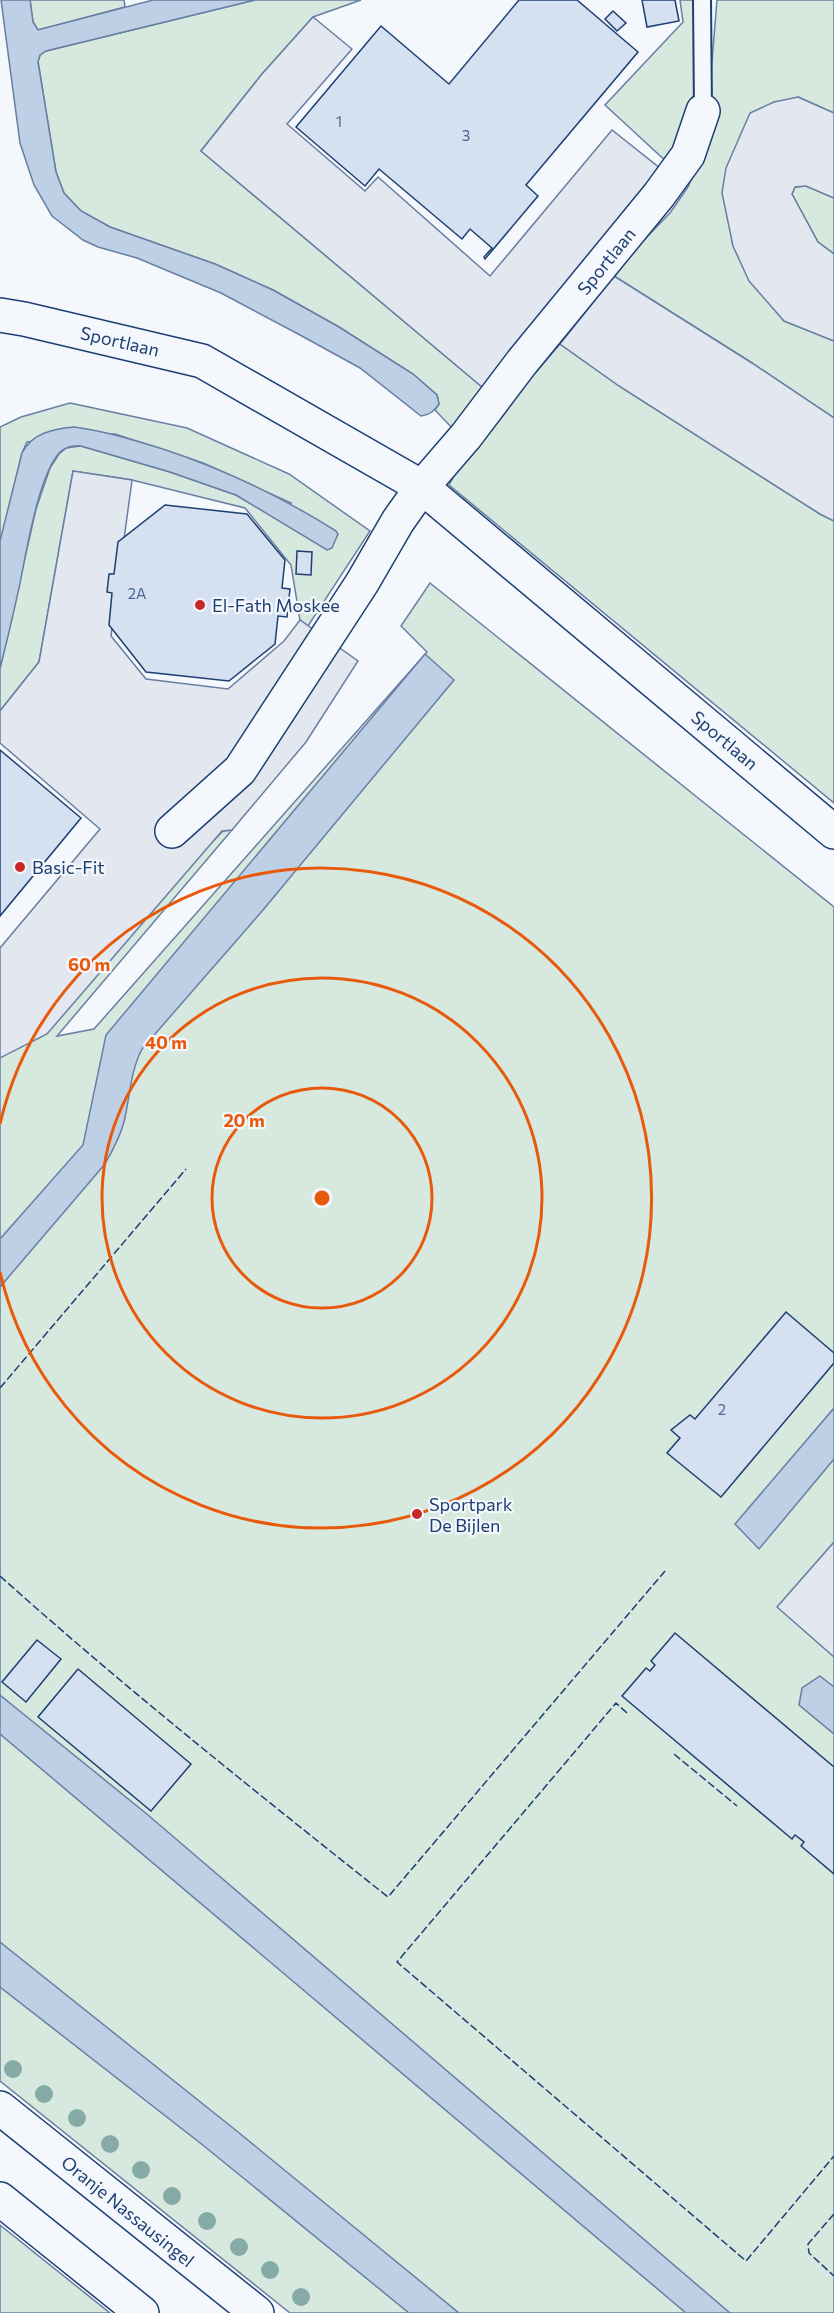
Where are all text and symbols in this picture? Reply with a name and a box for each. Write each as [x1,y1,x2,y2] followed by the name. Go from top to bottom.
[336,112,342,130] house number: 1
[462,126,470,144] house number: 3
[572,223,640,299] street label: Sportlaan
[78,321,162,361] street label: Sportlaan
[128,584,146,602] house number: 2A
[212,594,340,616] place label: El-Fath Moskee
[193,598,207,612] marker: El-Fath Moskee
[687,706,763,774] street label: Sportlaan
[32,856,105,878] place label: Basic-Fit
[13,860,27,874] marker: Basic-Fit
[68,953,110,975] text: 60 m
[145,1031,187,1053] text: 40 m
[223,1109,265,1131] text: 20 m
[312,1188,332,1208] centre of rings
[718,1400,726,1418] house number: 2
[429,1493,513,1536] place label: Sportpark De Bijlen
[410,1507,424,1521] marker: Sportpark De Bijlen
[57,2151,199,2271] street label: Oranje Nassausingel

